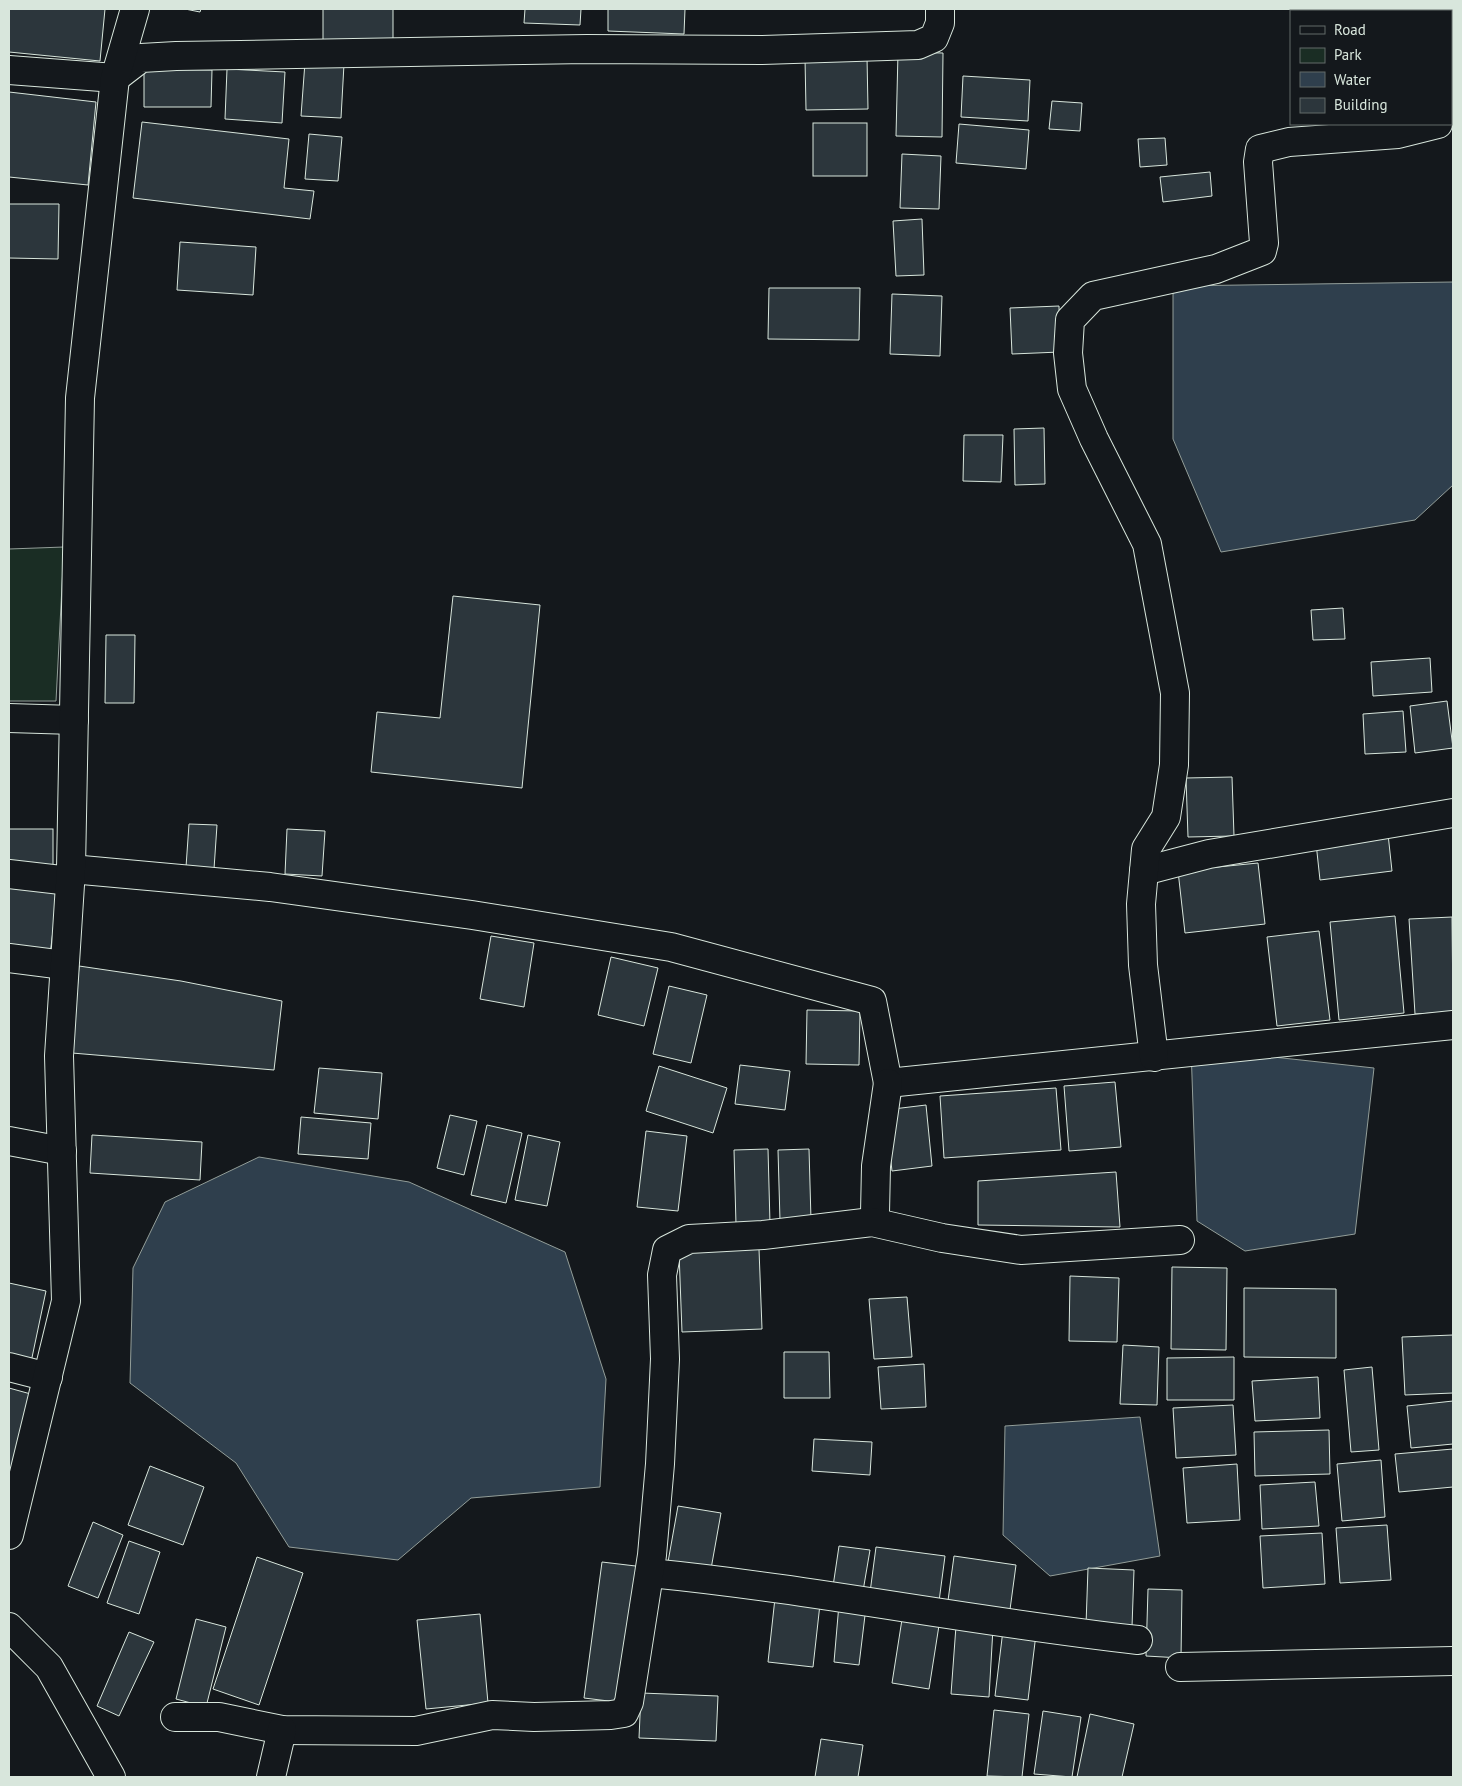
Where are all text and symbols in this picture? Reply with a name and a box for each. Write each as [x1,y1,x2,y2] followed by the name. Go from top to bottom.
[1290,10,1452,125] legend
[1334,20,1366,39] text: Road
[1334,45,1362,64] text: Park
[1334,70,1371,89] text: Water
[1334,95,1388,114] text: Building

